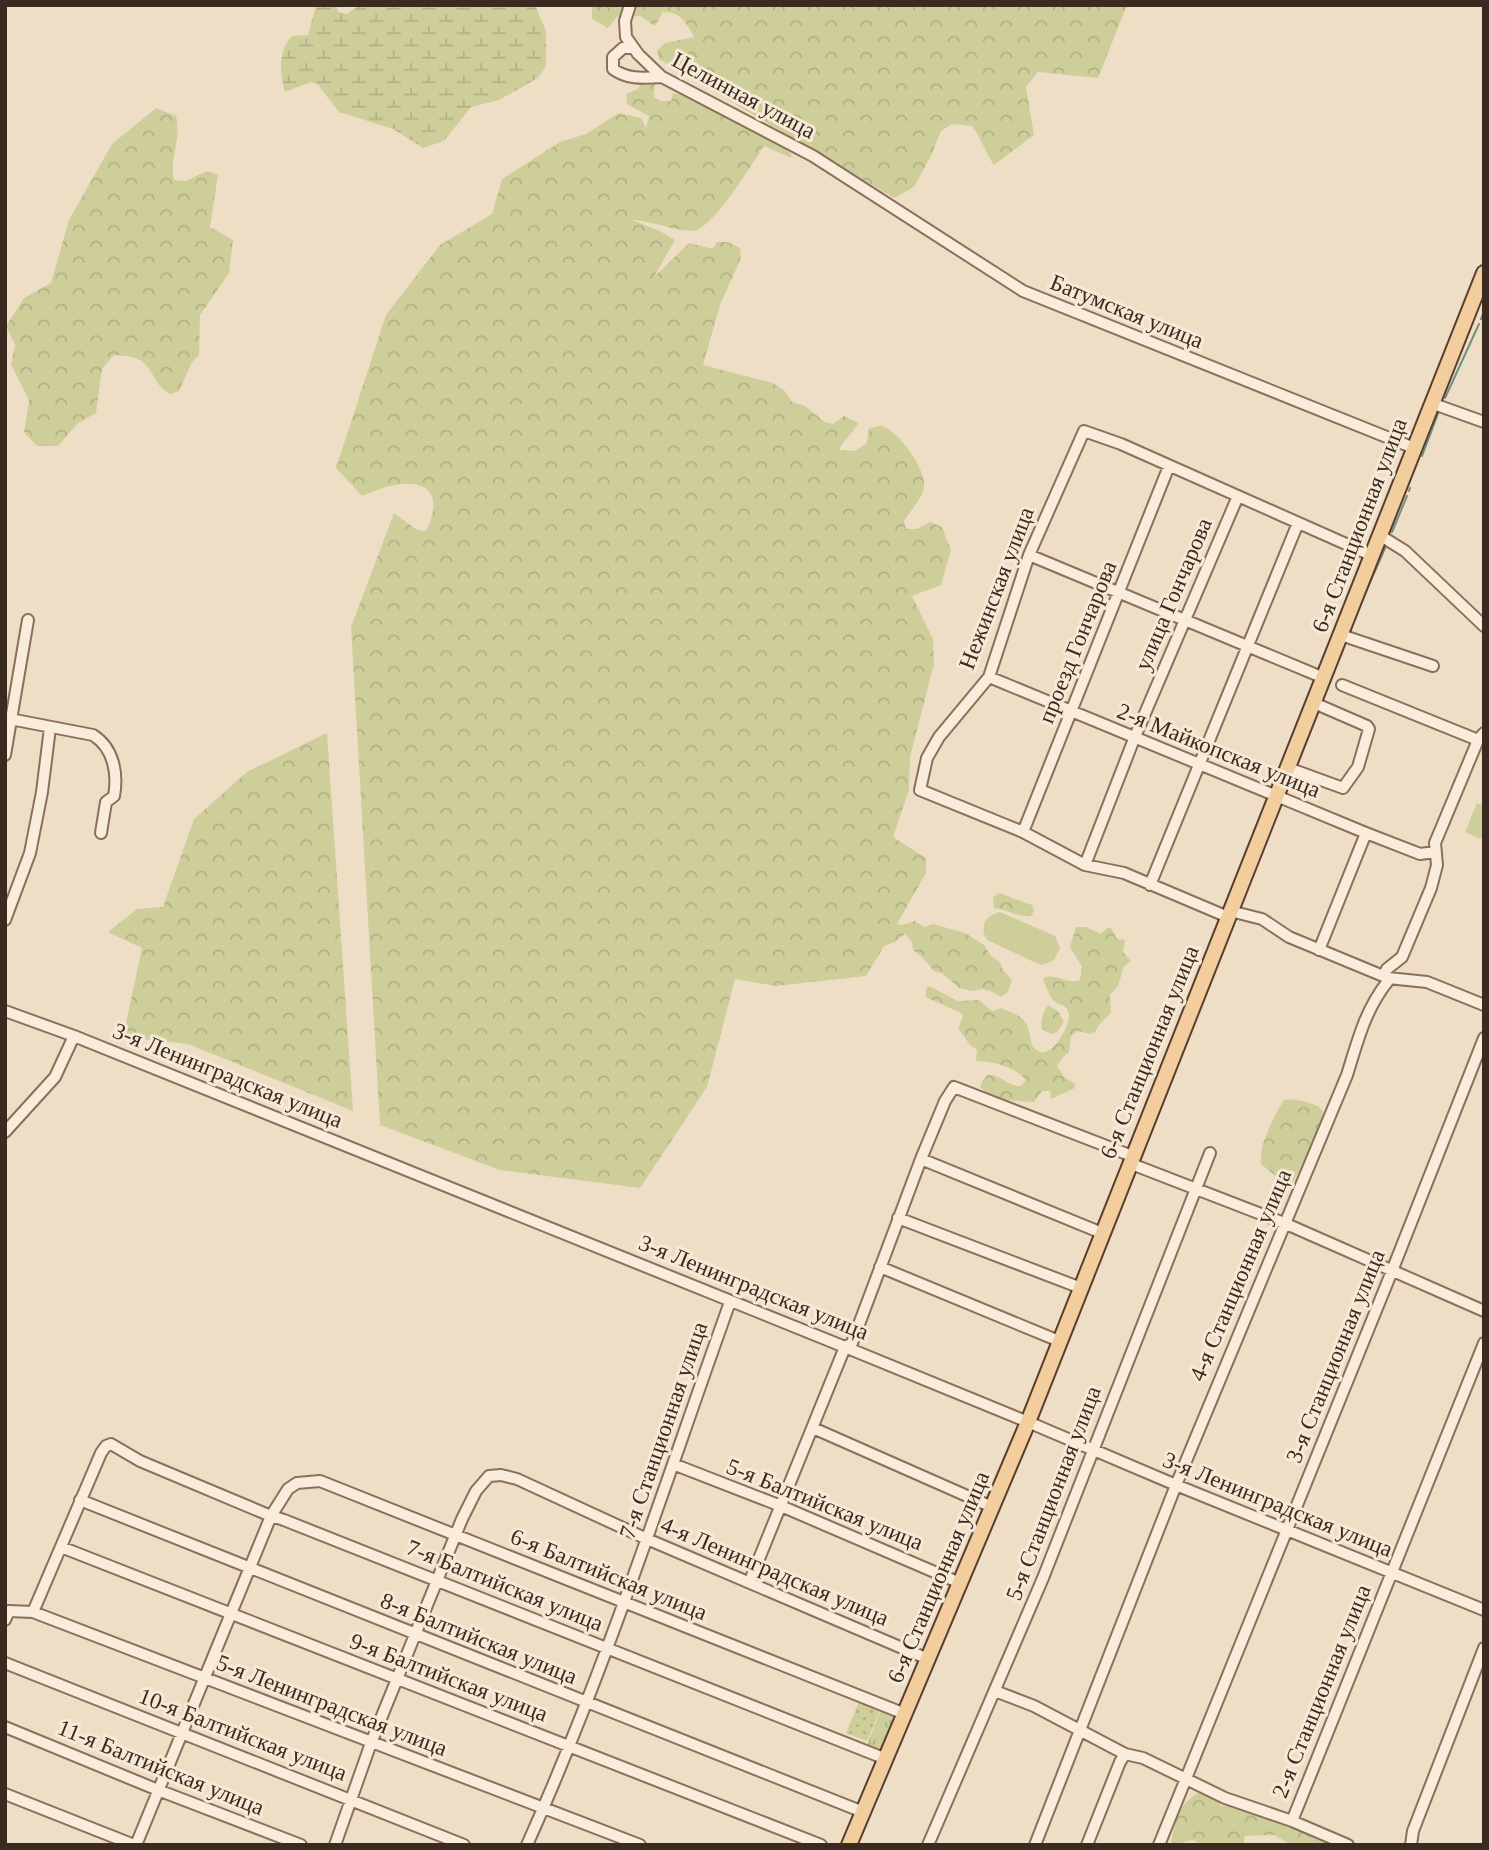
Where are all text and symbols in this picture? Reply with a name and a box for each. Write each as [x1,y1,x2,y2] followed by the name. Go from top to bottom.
[668,47,820,144] street label: Целинная улица
[1047,269,1207,354] street label: Батумская улица
[1307,415,1412,636] street label: 6-я Станционная улица
[954,504,1039,673] street label: Нежинская улица
[1130,514,1217,674] street label: улица Гончарова
[1034,557,1121,727] street label: проезд Гончарова
[1114,698,1324,803] street label: 2-я Майкопская улица
[1095,942,1204,1162] street label: 6-я Станционная улица
[109,1018,346,1133] street label: 3-я Ленинградская улица
[1185,1166,1296,1385] street label: 4-я Станционная улица
[635,1230,872,1345] street label: 3-я Ленинградская улица
[1281,1246,1390,1466] street label: 3-я Станционная улица
[615,1319,712,1542] street label: 7-я Станционная улица
[1001,1383,1106,1604] street label: 5-я Станционная улица
[1159,1447,1396,1562] street label: 3-я Ленинградская улица
[723,1454,927,1555] street label: 5-я Балтийская улица
[883,1468,994,1687] street label: 6-я Станционная улица
[657,1512,893,1631] street label: 4-я Ленинградская улица
[507,1524,711,1625] street label: 6-я Балтийская улица
[403,1535,607,1636] street label: 7-я Балтийская улица
[1267,1581,1376,1801] street label: 2-я Станционная улица
[377,1588,581,1689] street label: 8-я Балтийская улица
[346,1628,551,1727] street label: 9-я Балтийская улица
[213,1650,451,1761] street label: 5-я Ленинградская улица
[135,1683,351,1786] street label: 10-я Балтийская улица
[54,1715,268,1820] street label: 11-я Балтийская улица

